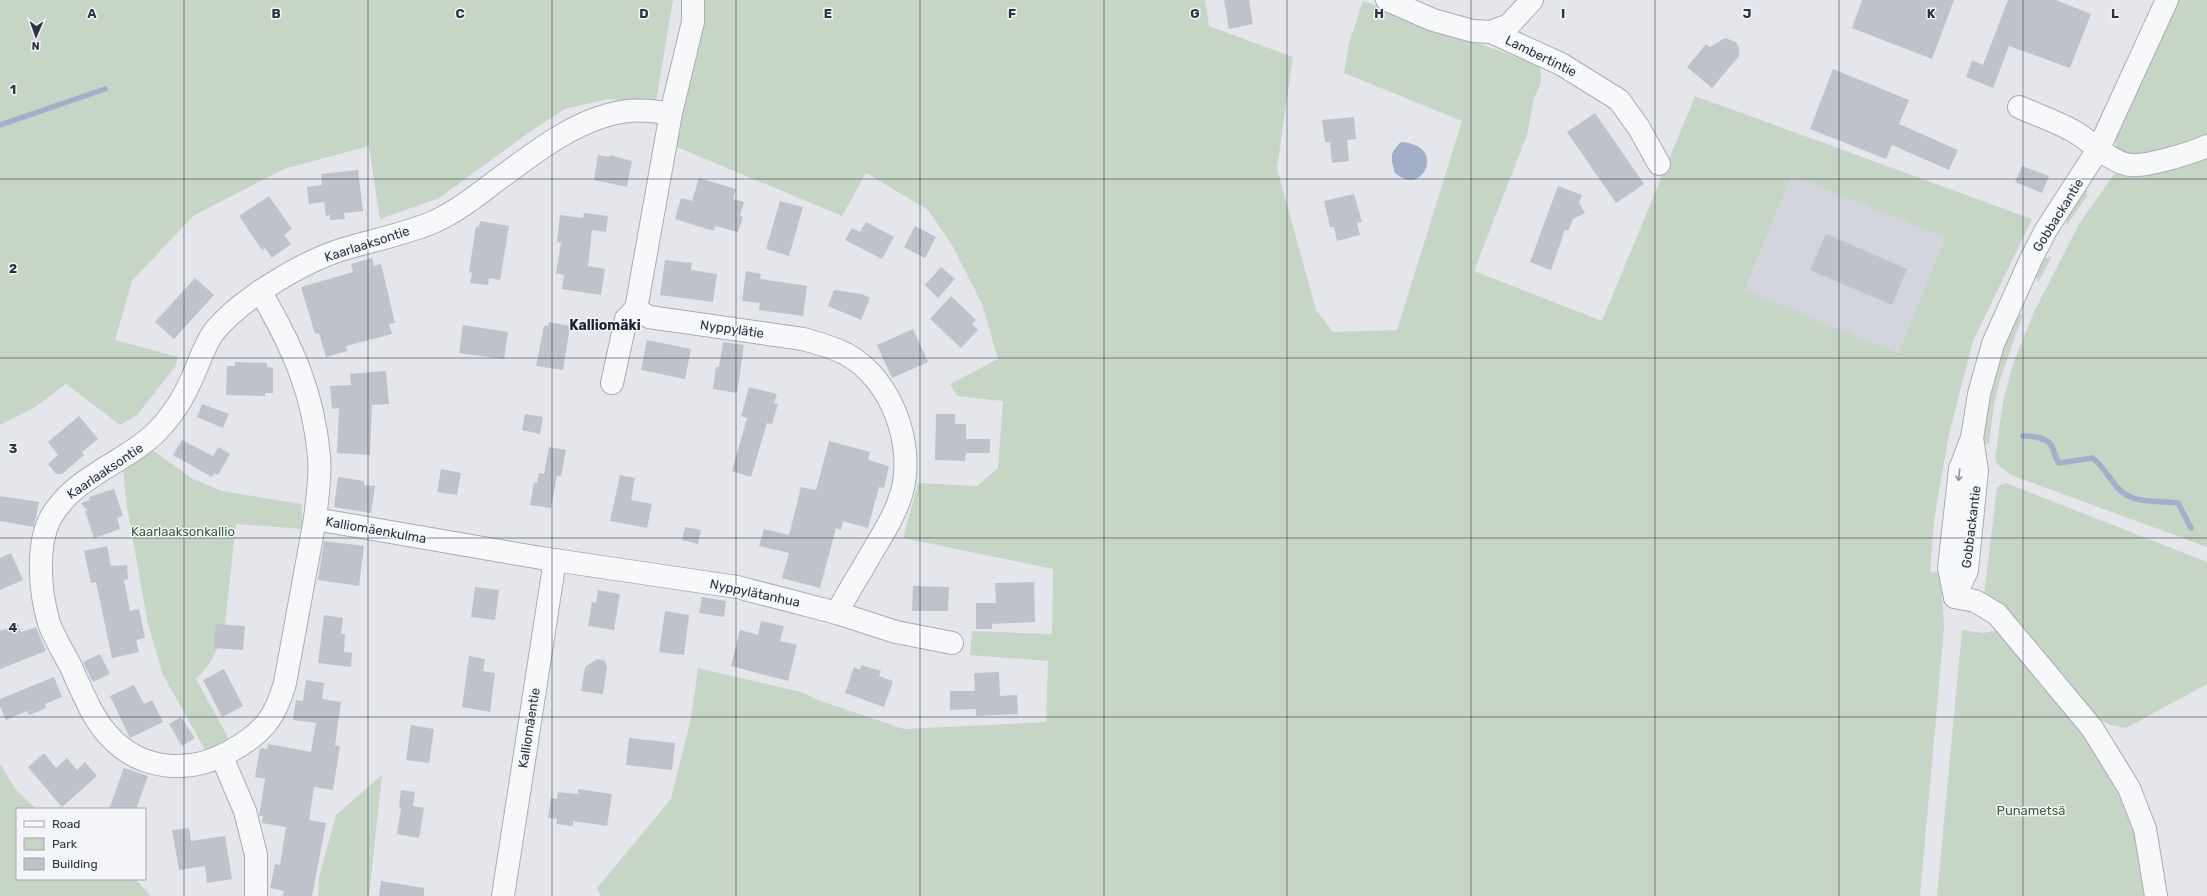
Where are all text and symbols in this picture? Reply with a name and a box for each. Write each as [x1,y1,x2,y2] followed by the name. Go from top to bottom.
[87,6,97,21] text: A
[271,6,281,21] text: B
[455,6,465,21] text: C
[639,6,649,21] text: D
[824,6,832,21] text: E
[1008,6,1016,21] text: F
[1190,6,1200,21] text: G
[1374,6,1384,21] text: H
[1561,6,1565,21] text: I
[1743,6,1751,21] text: J
[1927,6,1936,21] text: K
[2111,6,2119,21] text: L
[16,16,56,56] north arrow
[1503,32,1579,80] street label: Lambertintie
[31,39,40,52] text: N
[10,82,16,97] text: 1
[2030,176,2086,254] street label: Gobbackantie
[323,223,411,265] street label: Kaarlaaksontie
[9,261,17,276] text: 2
[569,317,641,334] district label: Kalliomäki
[699,317,765,341] street label: Nyppylätie
[64,440,146,502] street label: Kaarlaaksontie
[9,441,18,456] text: 3
[1955,468,1963,481] one-way arrow
[1958,485,1984,569] street label: Gobbackantie
[324,514,428,546] street label: Kalliomäenkulma
[131,524,235,539] park label: Kaarlaaksonkallio
[708,576,802,610] street label: Nyppylätanhua
[9,620,18,635] text: 4
[515,687,543,769] street label: Kalliomäentie
[1997,803,2065,818] park label: Punametsä
[16,808,146,880] legend
[52,817,80,831] text: Road
[52,837,78,851] text: Park
[52,857,98,871] text: Building

